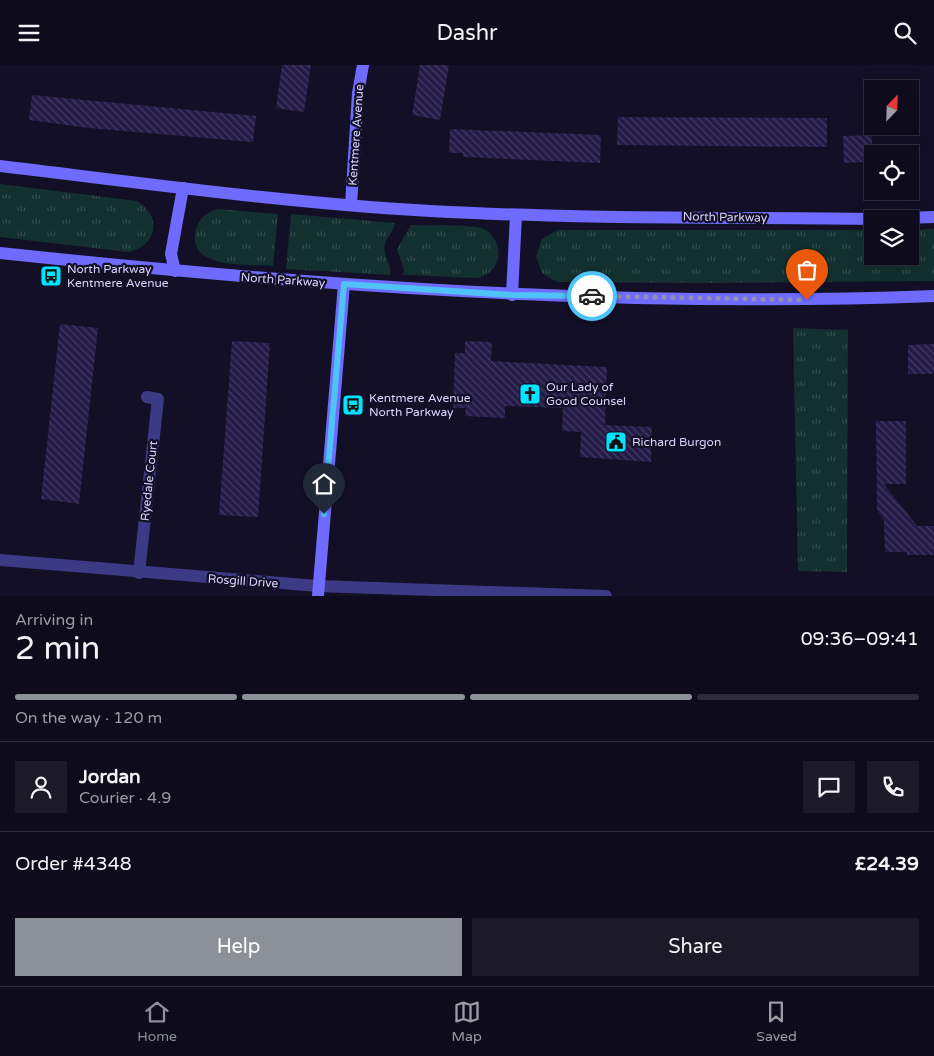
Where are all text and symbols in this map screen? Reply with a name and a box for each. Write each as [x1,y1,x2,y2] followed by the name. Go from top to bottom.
[15,19,43,47] icon: menu
[891,19,919,47] icon: search
[436,20,498,46] text: Dashr
[864,80,919,135] north arrow
[864,80,919,265] map controls
[345,84,367,186] street label: Kentmere Avenue
[864,145,919,200] button: locate
[683,209,768,225] street label: North Parkway
[864,210,919,265] button: layers
[786,249,828,300] pin
[793,256,821,284] icon: bag
[67,262,169,290] place label: North Parkway Kentmere Avenue
[39,264,63,288] bus stop icon: North Parkway Kentmere Avenue
[240,270,326,290] street label: North Parkway
[567,271,617,321] courier
[578,282,606,310] icon: car
[546,380,626,408] place label: Our Lady of Good Counsel
[518,382,542,406] church icon: Our Lady of Good Counsel
[369,391,471,419] place label: Kentmere Avenue North Parkway
[341,393,365,417] bus stop icon: Kentmere Avenue North Parkway
[604,430,628,454] public building icon: Richard Burgon
[632,435,721,449] place label: Richard Burgon
[138,440,160,522] street label: Ryedale Court
[303,463,345,514] pin
[310,470,338,498] icon: home
[207,572,279,590] street label: Rosgill Drive
[15,610,93,630] text: Arriving in
[801,628,919,650] text: 09:36–09:41
[15,630,100,668] text: 2 min
[15,708,162,728] text: On the way · 120 m
[15,761,67,813] button: person
[803,761,855,813] button: chat
[867,761,919,813] button: phone
[79,766,141,788] text: Jordan
[79,788,171,808] text: Courier · 4.9
[15,853,132,875] text: Order #4348
[855,853,919,875] text: £24.39
[15,918,462,976] button: Help
[472,918,919,976] button: Share
[137,998,177,1045] tab: Home
[451,998,482,1045] tab: Map
[756,998,797,1045] tab: Saved

